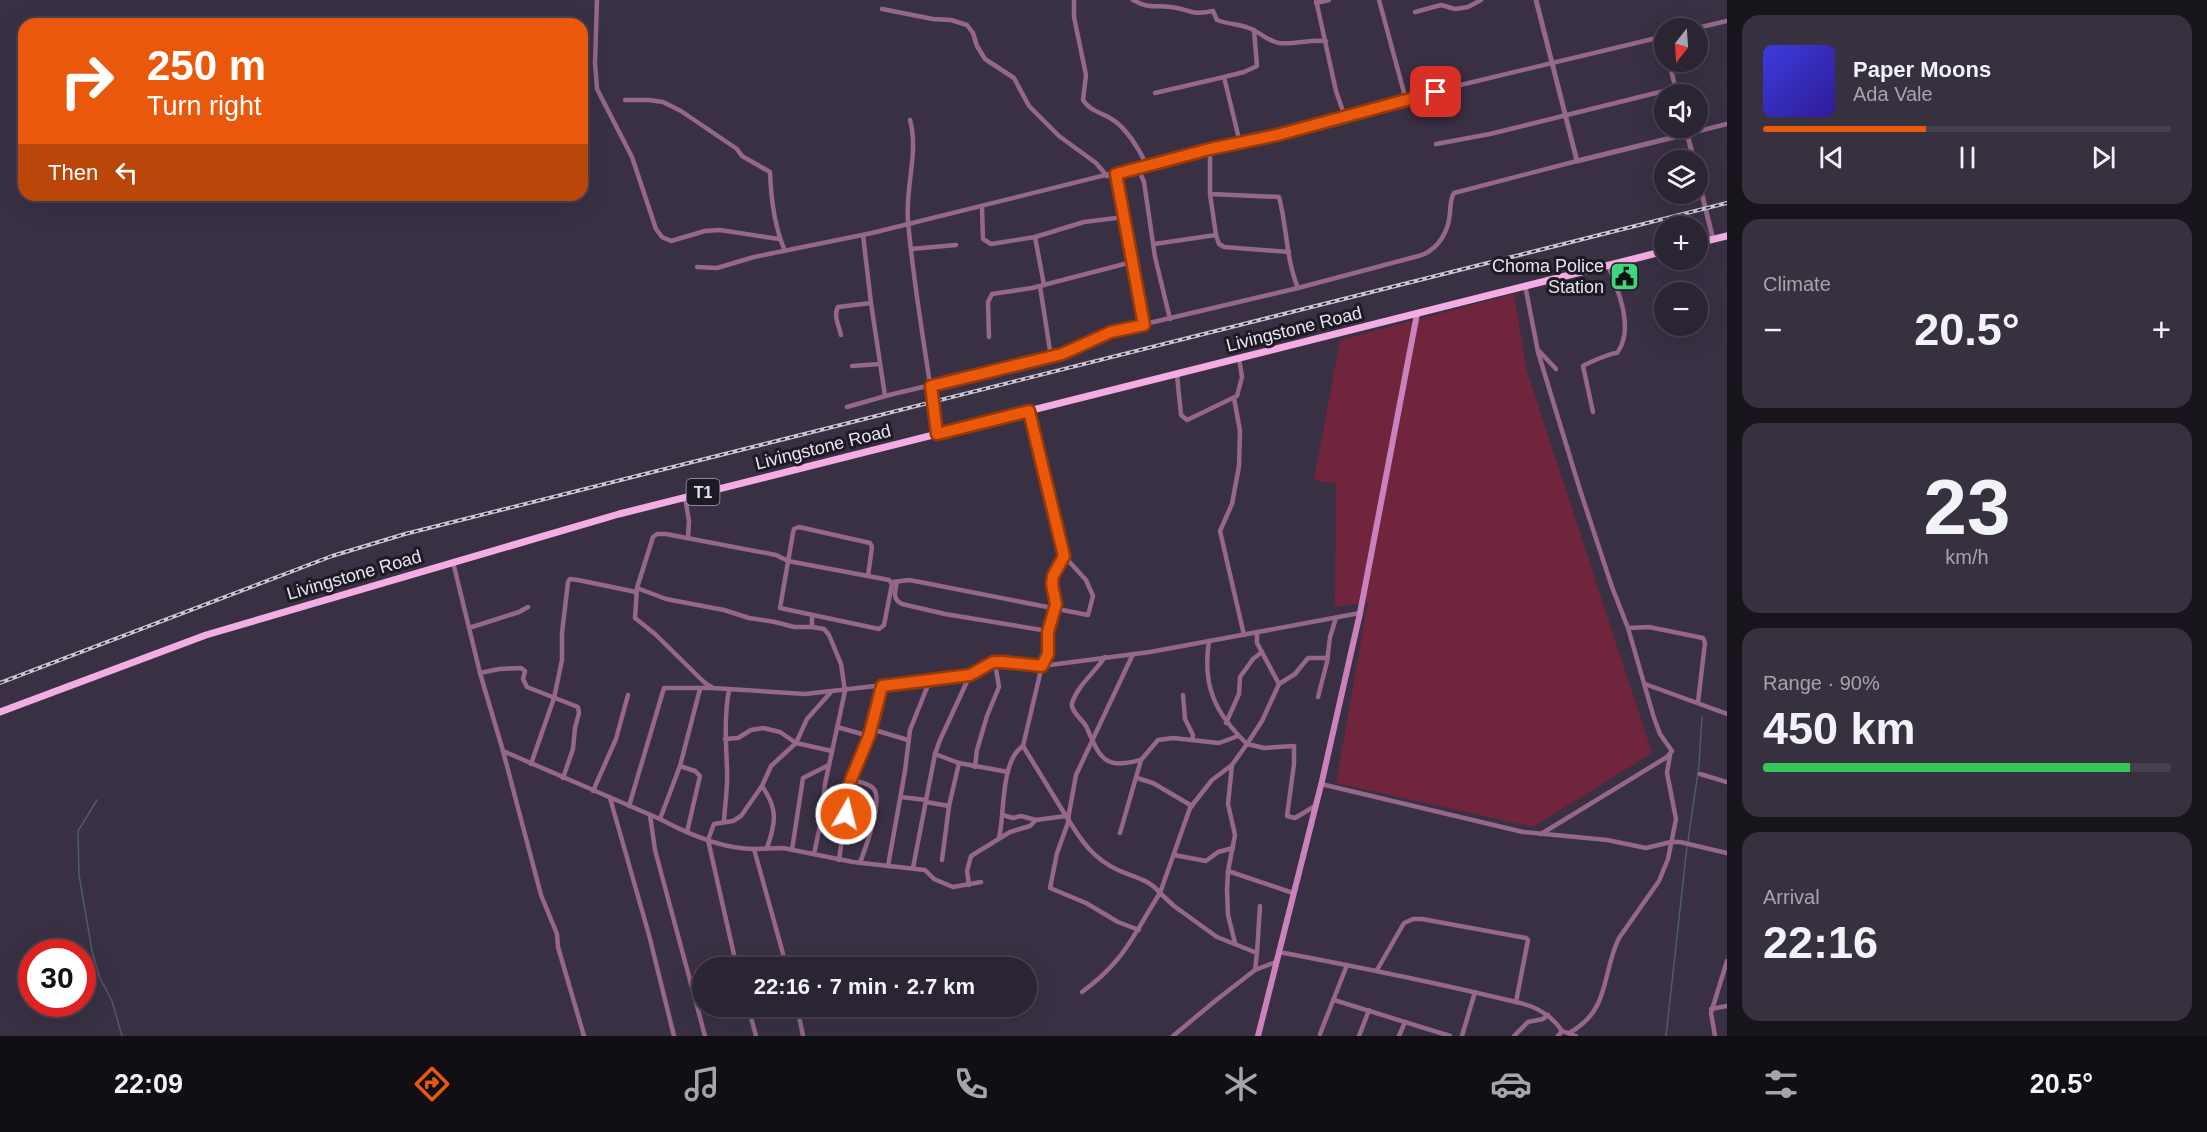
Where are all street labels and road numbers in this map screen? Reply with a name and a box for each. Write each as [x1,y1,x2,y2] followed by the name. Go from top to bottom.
[1224,302,1364,356] street label: Livingstone Road
[753,420,893,474] street label: Livingstone Road
[686,479,720,505] road number: T1
[284,546,424,604] street label: Livingstone Road

